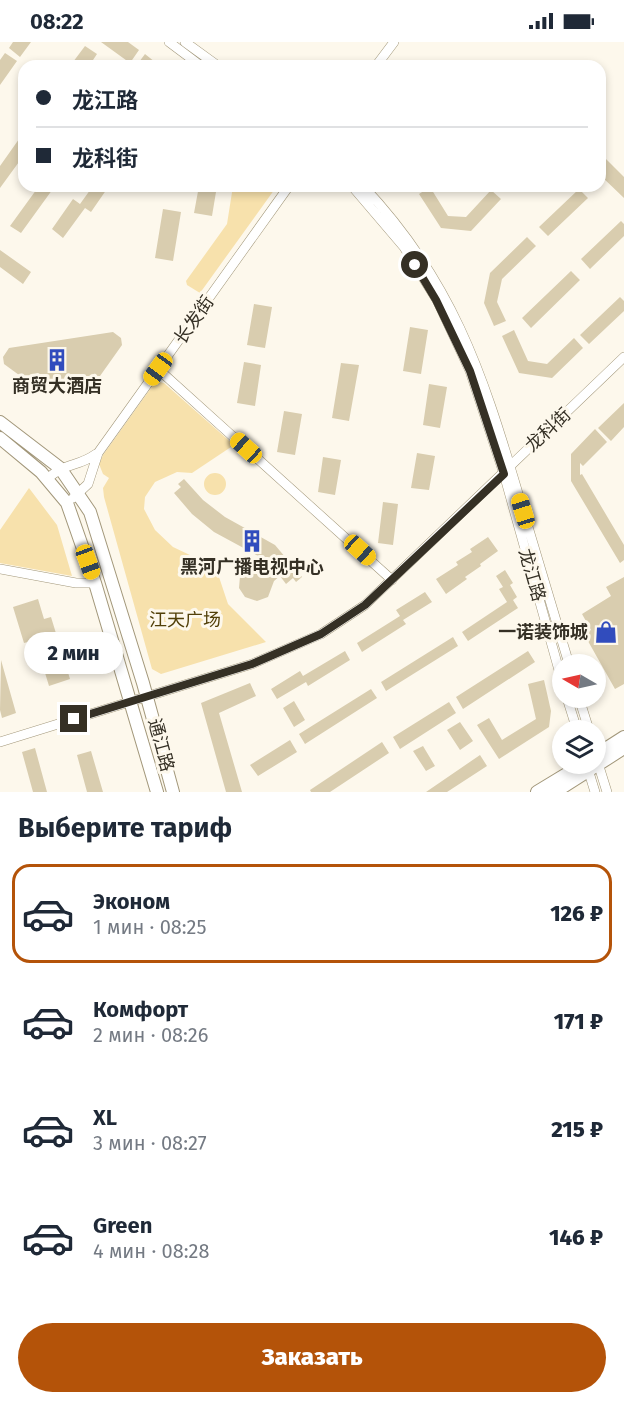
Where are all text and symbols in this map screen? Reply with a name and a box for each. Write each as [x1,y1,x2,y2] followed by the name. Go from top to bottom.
[30,8,84,35] text: 08:22
[72,87,138,114] text: 龙江路
[72,145,138,172] text: 龙科街
[401,251,428,278] route start
[170,292,218,348] street label: 长发街
[44,347,70,373] building icon: 商贸大酒店
[140,349,176,389] car
[12,375,102,397] place label: 商贸大酒店
[521,404,575,456] street label: 龙科街
[227,429,265,467] car
[509,491,537,531] car
[239,528,265,554] building icon: 黑河广播电视中心
[341,531,379,569] car
[73,542,103,582] car
[514,546,550,604] street label: 龙江路
[180,556,324,578] place label: 黑河广播电视中心
[149,609,221,631] park label: 江天广场
[593,619,619,645] shop icon: 一诺装饰城
[498,621,588,643] place label: 一诺装饰城
[25,632,124,674] callout: 2 мин
[48,641,99,665] text: 2 мин
[552,654,606,708] north arrow
[552,654,606,774] map controls
[60,705,87,732] route end
[143,716,179,774] street label: 通江路
[552,720,606,774] button: layers
[18,812,232,844] text: Выберите тариф
[21,887,75,941] icon: car
[93,888,170,915] text: Эконом
[550,900,603,927] text: 126 ₽
[93,915,207,939] text: 1 мин · 08:25
[21,995,75,1049] icon: car
[93,996,188,1023] text: Комфорт
[554,1008,603,1035] text: 171 ₽
[93,1023,208,1047] text: 2 мин · 08:26
[21,1103,75,1157] icon: car
[93,1104,117,1131] text: XL
[551,1116,603,1143] text: 215 ₽
[93,1131,207,1155] text: 3 мин · 08:27
[21,1211,75,1265] icon: car
[93,1212,152,1239] text: Green
[549,1224,603,1251] text: 146 ₽
[93,1239,210,1263] text: 4 мин · 08:28
[18,1323,606,1392] button: Заказать

